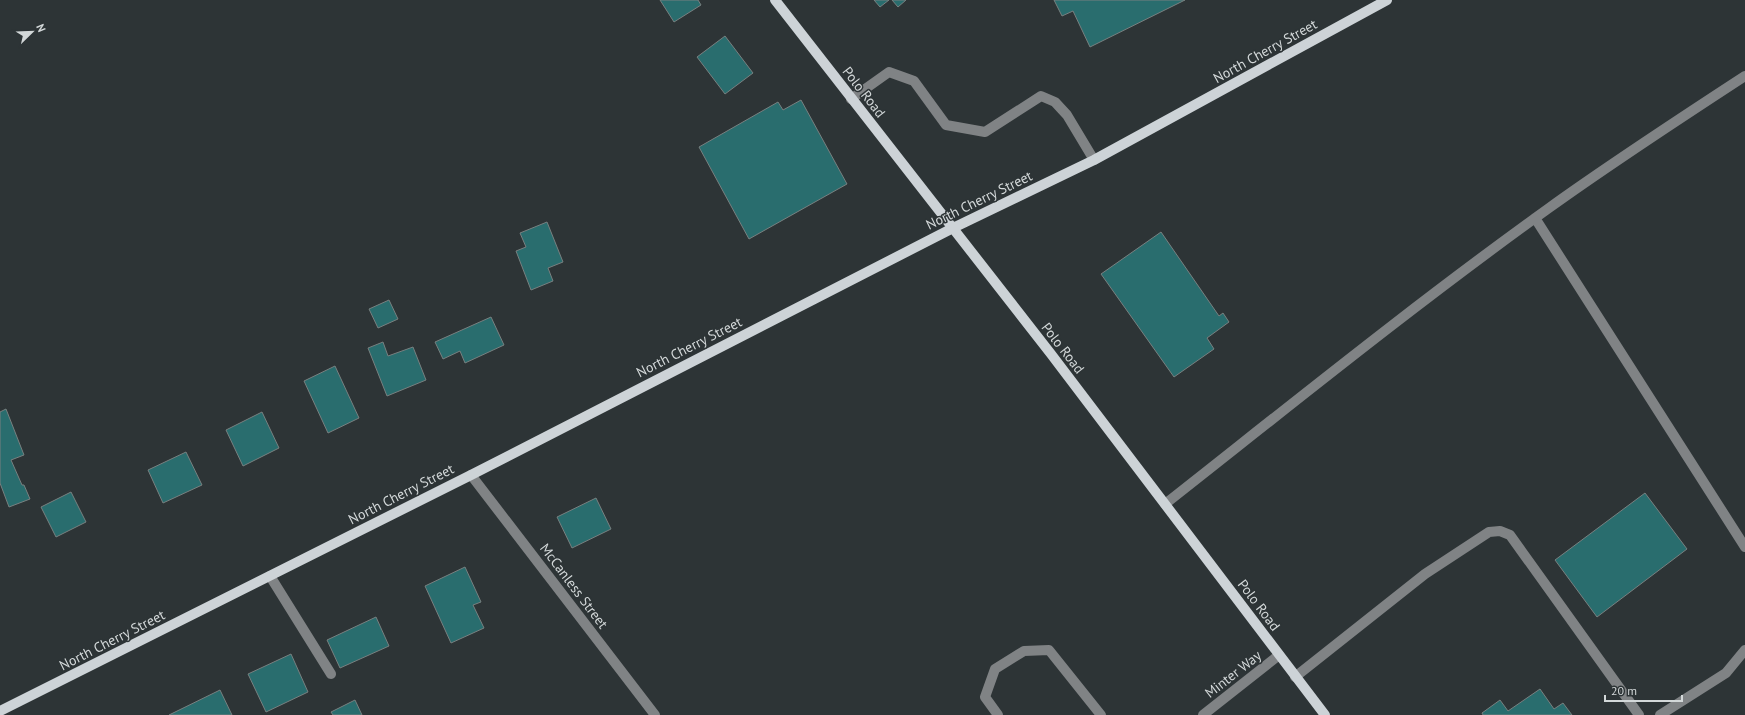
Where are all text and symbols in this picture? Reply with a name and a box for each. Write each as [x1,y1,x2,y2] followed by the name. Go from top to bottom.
[12,12,52,52] north arrow
[1210,15,1320,87] street label: North Cherry Street
[33,22,49,34] text: N
[839,63,889,121] street label: Polo Road
[923,166,1035,234] street label: North Cherry Street
[633,313,745,381] street label: North Cherry Street
[1038,319,1088,377] street label: Polo Road
[345,460,457,528] street label: North Cherry Street
[536,540,612,632] street label: McCanless Street
[1234,576,1284,634] street label: Polo Road
[56,606,168,674] street label: North Cherry Street
[1201,646,1265,702] street label: Minter Way
[1605,677,1682,703] scale bar
[1611,683,1637,698] text: 20 m

